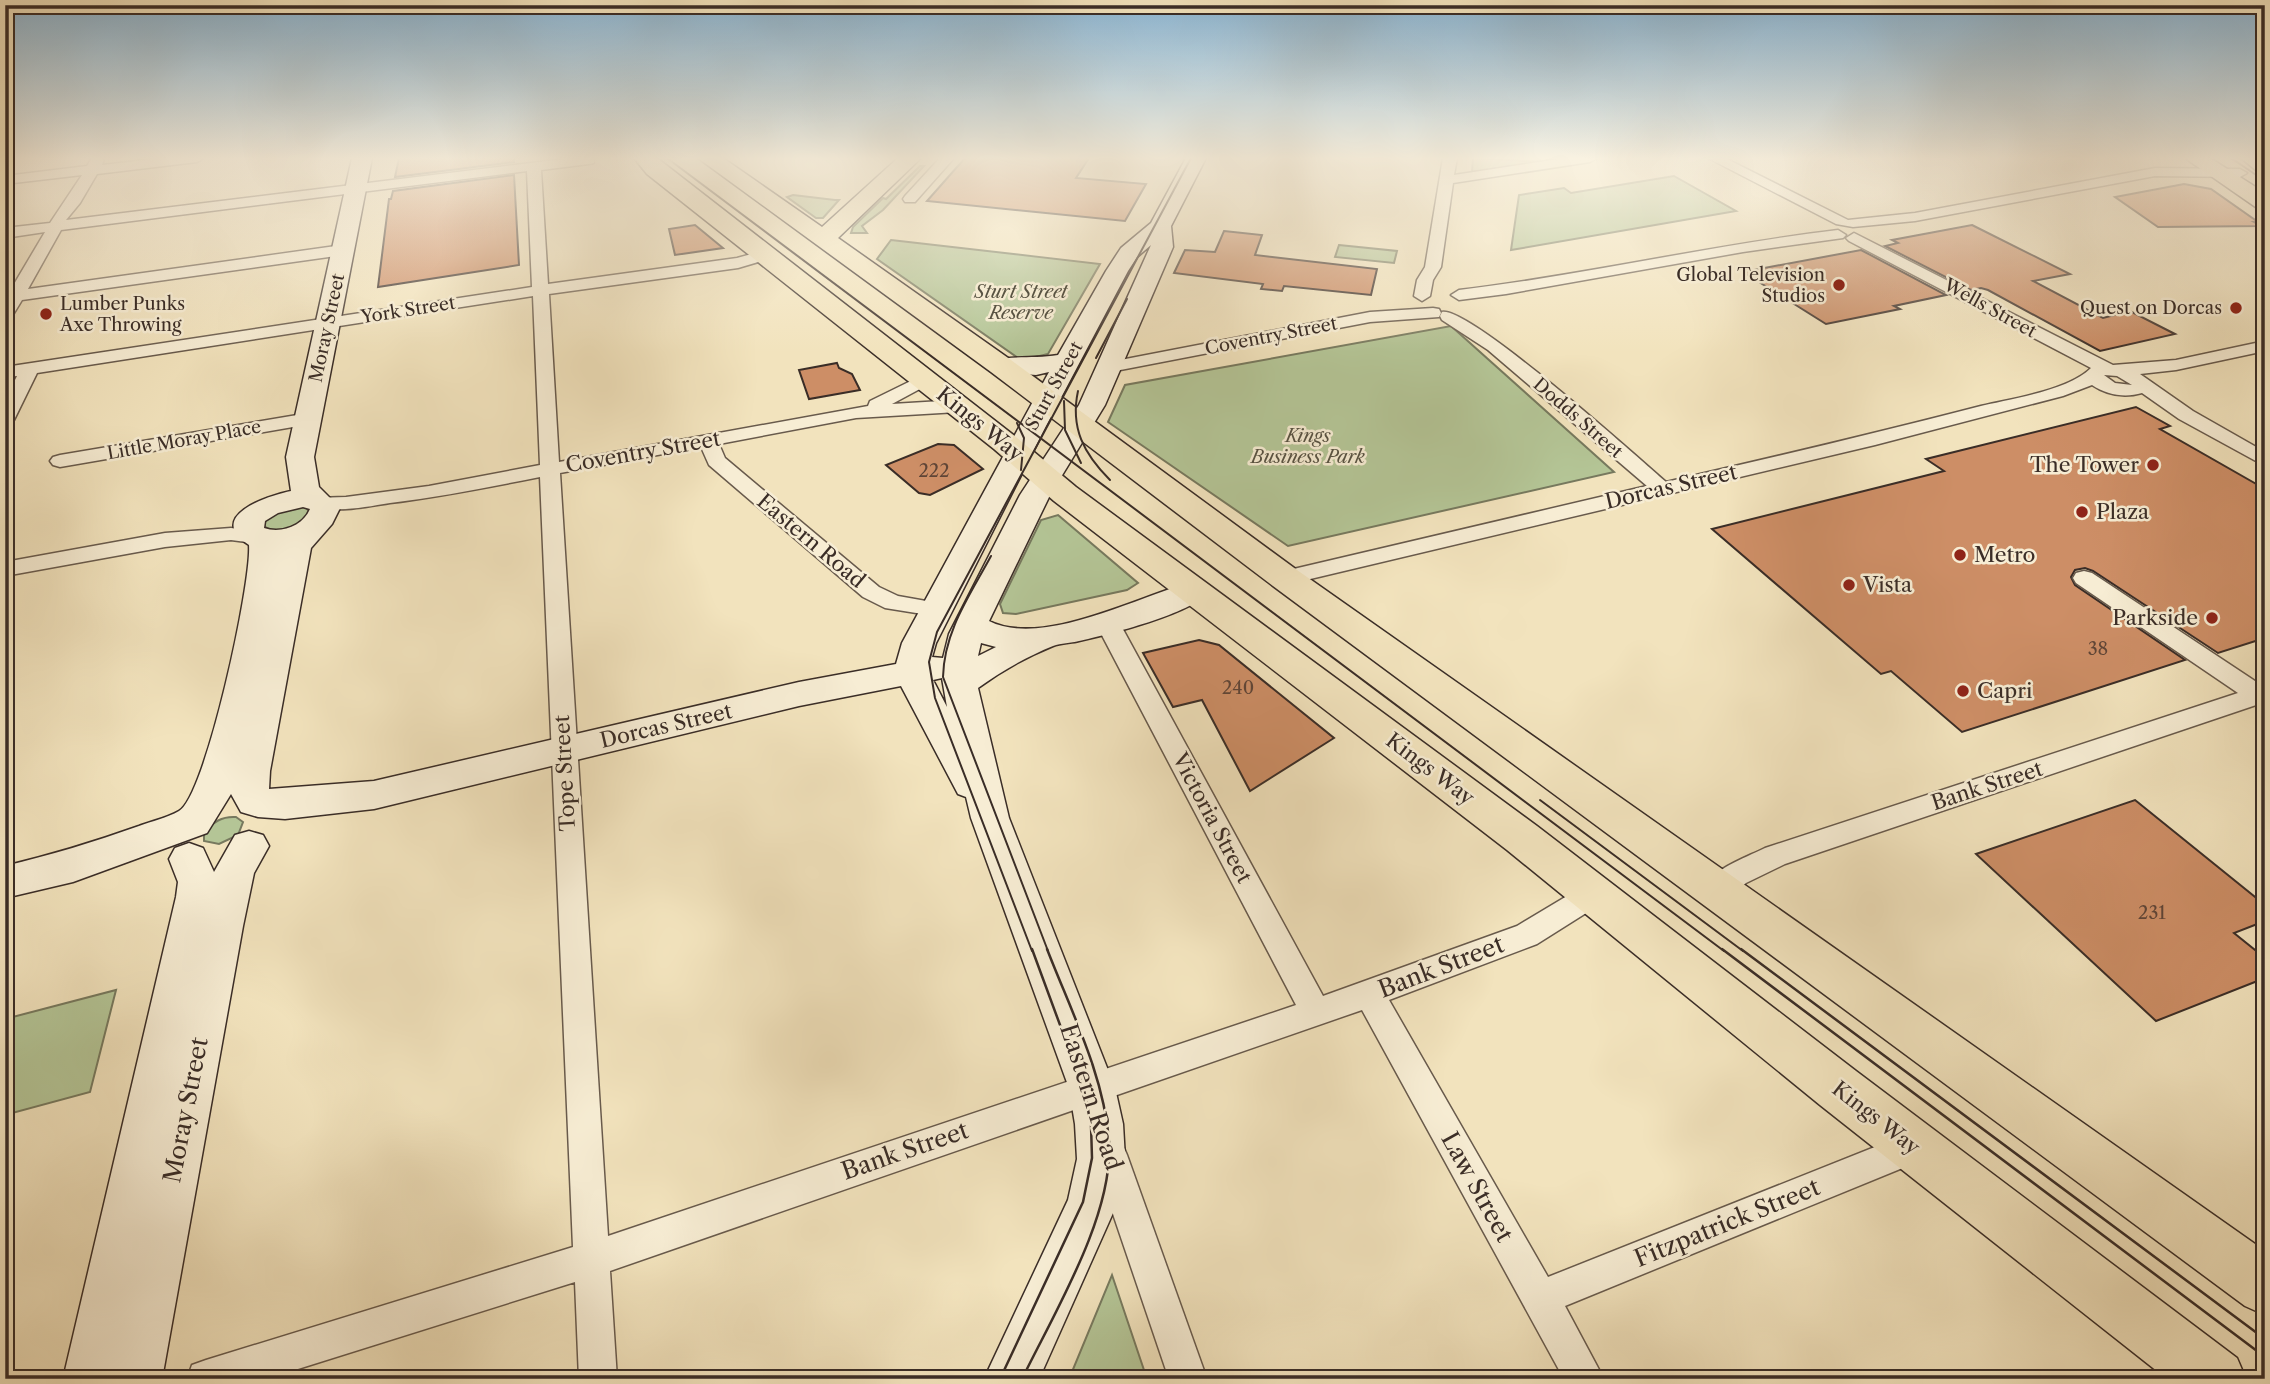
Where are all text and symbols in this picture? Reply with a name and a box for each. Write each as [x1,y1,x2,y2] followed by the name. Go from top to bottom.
[1676,264,1825,307] place label: Global Television Studios
[305,271,349,384] street label: Moray Street
[1939,273,2041,343] street label: Wells Street
[1831,277,1847,293] marker: Global Television Studios
[974,281,1069,324] park label: Sturt Street Reserve
[358,292,457,328] street label: York Street
[59,293,185,336] place label: Lumber Punks Axe Throwing
[2080,297,2222,319] place label: Quest on Dorcas
[2228,300,2244,316] marker: Quest on Dorcas
[38,306,54,322] marker: Lumber Punks Axe Throwing
[1203,312,1340,360] street label: Coventry Street
[1021,337,1088,434] street label: Sturt Street
[1529,373,1628,463] street label: Dodds Street
[932,381,1029,466] street label: Kings Way
[105,416,263,464] street label: Little Moray Place
[1249,425,1366,468] park label: Kings Business Park
[564,426,723,477] street label: Coventry Street
[2030,452,2139,477] place label: The Tower
[2145,457,2161,473] marker: The Tower
[1602,459,1740,514] street label: Dorcas Street
[918,460,950,482] house number: 222
[752,488,871,593] street label: Eastern Road
[2096,499,2150,524] place label: Plaza
[2074,504,2090,520] marker: Plaza
[1974,542,2035,567] place label: Metro
[1952,547,1968,563] marker: Metro
[1862,572,1913,597] place label: Vista
[1841,577,1857,593] marker: Vista
[2112,605,2198,630] place label: Parkside
[2204,610,2220,626] marker: Parkside
[2088,638,2108,660] house number: 38
[1222,677,1254,699] house number: 240
[1977,678,2032,703] place label: Capri
[1955,683,1971,699] marker: Capri
[597,698,735,753] street label: Dorcas Street
[549,714,580,832] street label: Tope Street
[1381,727,1480,810] street label: Kings Way
[1167,747,1258,888] street label: Victoria Street
[1928,756,2046,815] street label: Bank Street
[2138,902,2166,924] house number: 231
[1374,929,1508,1004] street label: Bank Street
[1054,1020,1129,1174] street label: Eastern Road
[157,1034,214,1185] street label: Moray Street
[1828,1076,1925,1160] street label: Kings Way
[838,1115,973,1186] street label: Bank Street
[1435,1127,1520,1247] street label: Law Street
[1630,1172,1824,1273] street label: Fitzpatrick Street

